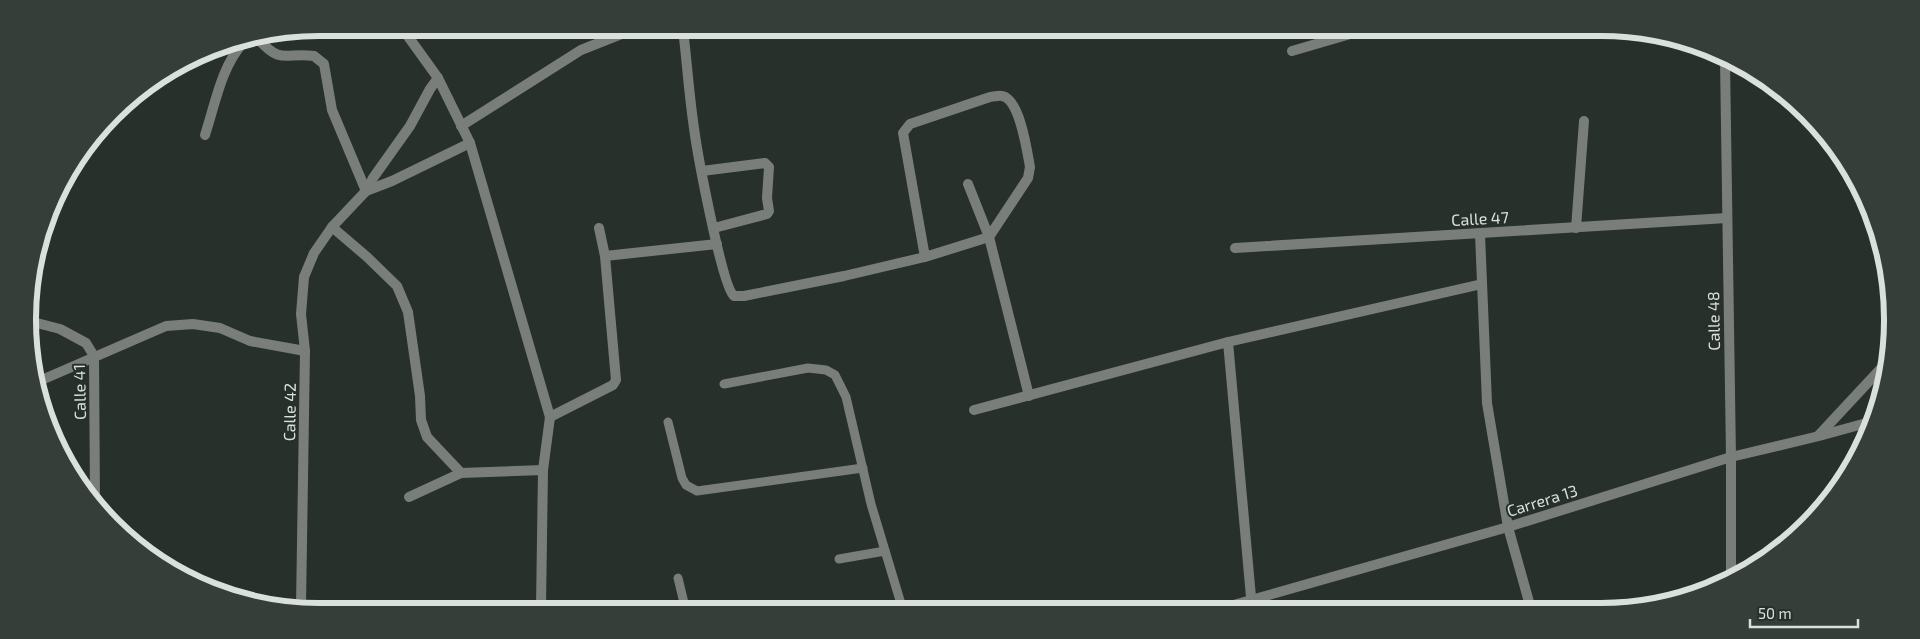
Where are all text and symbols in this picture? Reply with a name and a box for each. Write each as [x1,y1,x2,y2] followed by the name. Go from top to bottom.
[1451,207,1509,229] street label: Calle 47
[1703,291,1723,351] street label: Calle 48
[69,364,89,420] street label: Calle 41
[279,383,299,441] street label: Calle 42
[1504,480,1580,520] street label: Carrera 13
[1750,596,1858,628] scale bar
[1758,604,1792,622] text: 50 m

